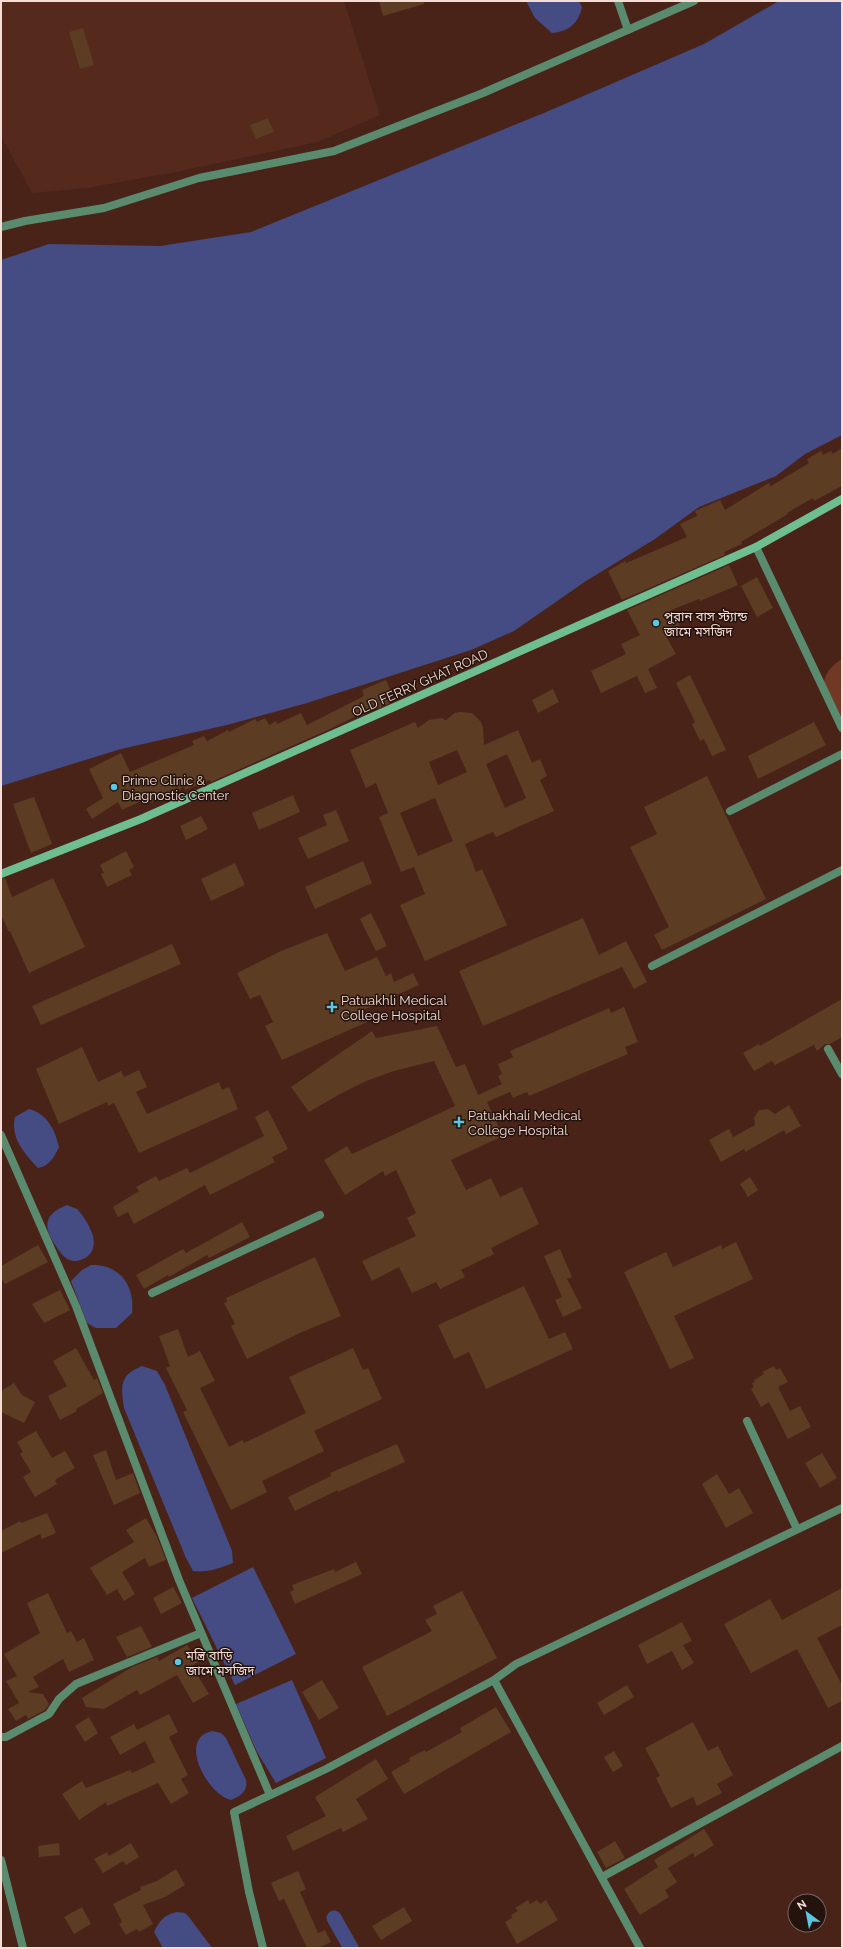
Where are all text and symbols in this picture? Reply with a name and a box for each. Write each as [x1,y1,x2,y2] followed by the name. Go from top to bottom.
[663,609,748,639] place label: পুরান বাস স্ট্যান্ড জামে মসজিদ
[651,618,661,628] marker: পুরান বাস স্ট্যান্ড জামে মসজিদ
[350,646,490,720] street label: OLD FERRY GHAT ROAD
[122,773,229,803] place label: Prime Clinic & Diagnostic Center
[109,782,119,792] marker: Prime Clinic & Diagnostic Center
[341,993,447,1023] place label: Patuakhli Medical College Hospital
[326,1001,338,1013] marker: Patuakhli Medical College Hospital
[468,1108,582,1138] place label: Patuakhali Medical College Hospital
[453,1116,465,1128] marker: Patuakhali Medical College Hospital
[185,1648,255,1678] place label: মন্ত্রি বাড়ি জামে মসজিদ
[173,1657,183,1667] marker: মন্ত্রি বাড়ি জামে মসজিদ
[787,1893,827,1933] north arrow
[795,1897,809,1913] text: N

